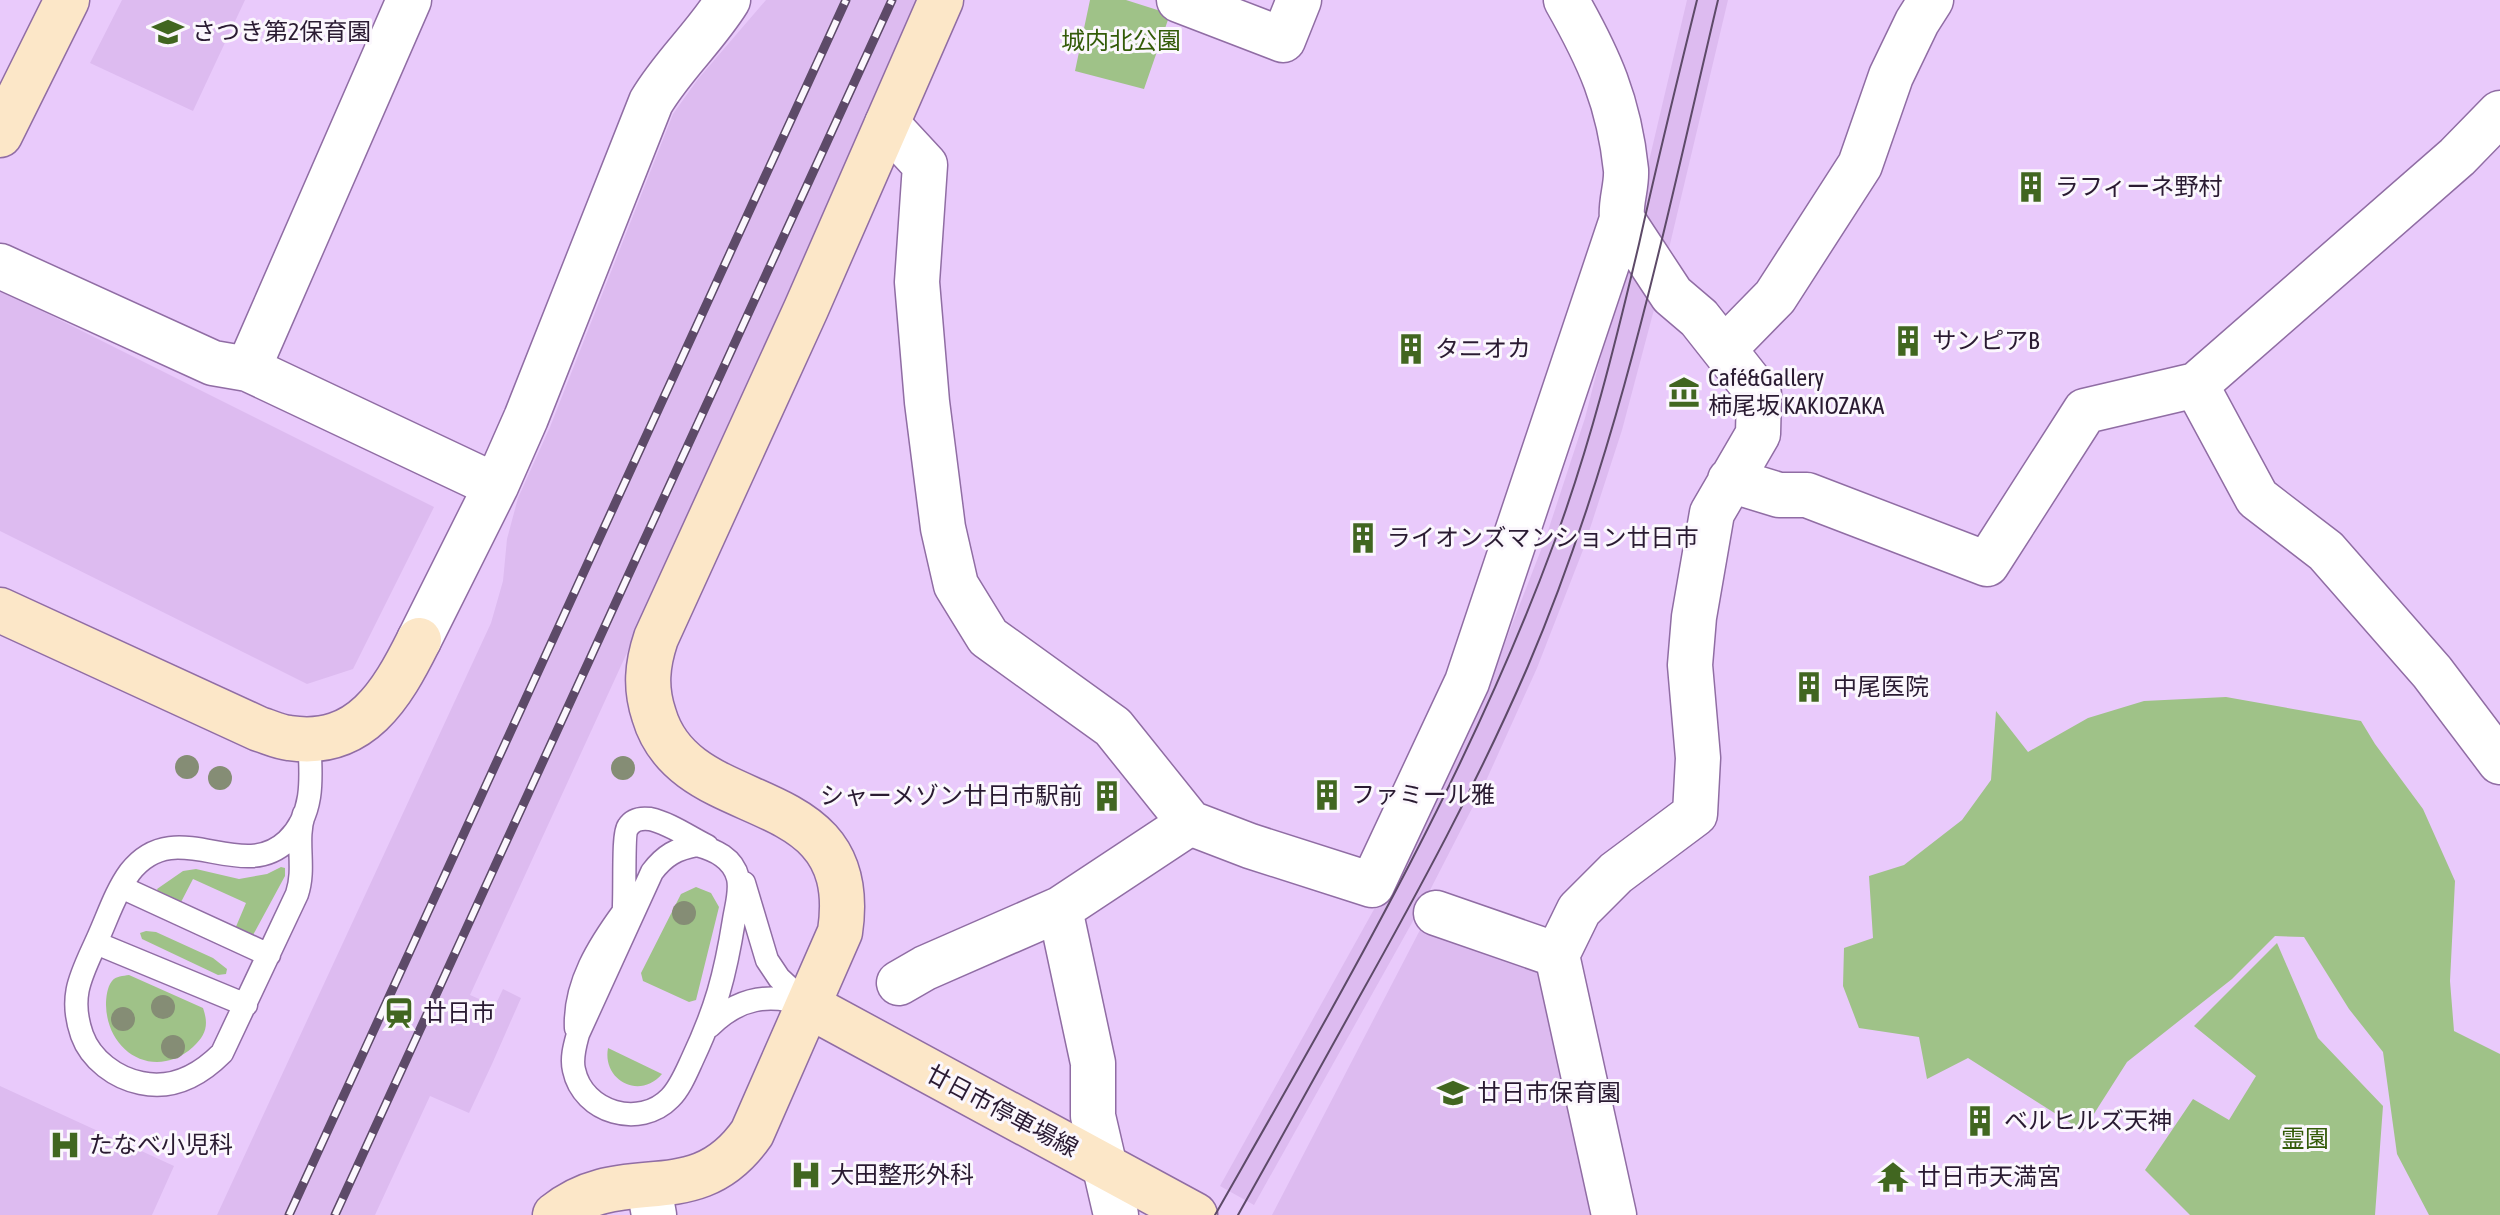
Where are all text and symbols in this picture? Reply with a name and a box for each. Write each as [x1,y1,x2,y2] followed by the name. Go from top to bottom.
[151,15,185,49] school or university icon: さつき第2保育園
[192,18,371,45] place label: さつき第2保育園
[1061,27,1181,54] park label: 城内北公園
[2014,170,2048,204] building icon: ラフィーネ野村
[2055,173,2223,200] place label: ラフィーネ野村
[1891,324,1925,358] building icon: サンピアB
[1932,327,2040,354] place label: サンピアB
[1394,332,1428,366] building icon: タニオカ
[1435,335,1531,362] place label: タニオカ
[1708,364,1885,419] place label: Café&Gallery 柿尾坂 KAKIOZAKA
[1667,375,1701,409] museum icon: Café&Gallery 柿尾坂 KAKIOZAKA
[1346,521,1380,555] building icon: ライオンズマンション廿日市
[1387,524,1699,551] place label: ライオンズマンション廿日市
[1792,670,1826,704] building icon: 中尾医院
[1833,673,1929,700] place label: 中尾医院
[1310,778,1344,812] building icon: ファミール雅
[1090,779,1124,813] building icon: シャーメゾン廿日市駅前
[1351,781,1495,808] place label: ファミール雅
[820,782,1083,809] place label: シャーメゾン廿日市駅前
[382,996,416,1030] station icon: 廿日市
[423,999,495,1026] place label: 廿日市
[922,1059,1083,1162] street label: 廿日市停車場線
[1436,1076,1470,1110] school or university icon: 廿日市保育園
[1477,1079,1621,1106] place label: 廿日市保育園
[1963,1104,1997,1138] building icon: ベルヒルズ天神
[2004,1107,2172,1134] place label: ベルヒルズ天神
[2281,1125,2329,1152] park label: 霊園
[48,1128,82,1162] hospital icon: たなべ小児科
[89,1131,233,1158] place label: たなべ小児科
[789,1158,823,1192] hospital icon: 大田整形外科
[1876,1160,1910,1194] temple icon: 廿日市天満宮
[830,1161,974,1188] place label: 大田整形外科
[1917,1163,2061,1190] place label: 廿日市天満宮

